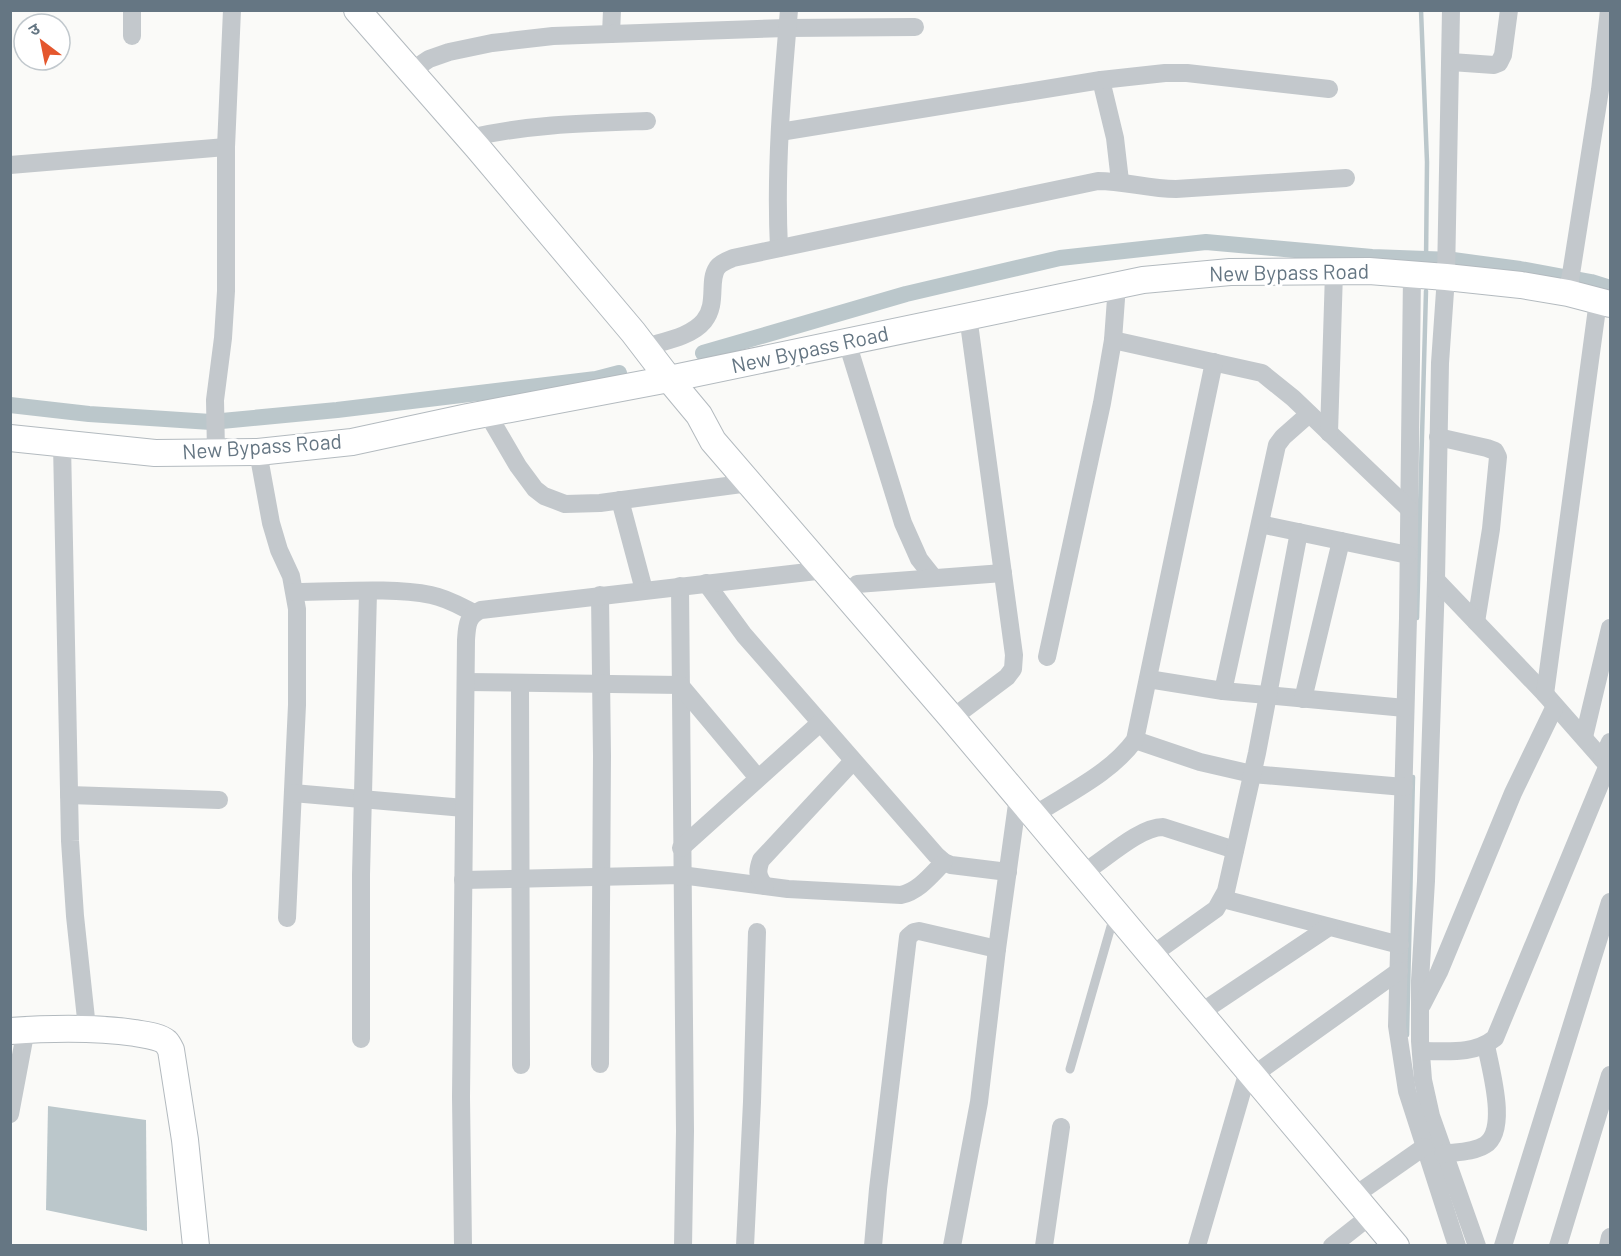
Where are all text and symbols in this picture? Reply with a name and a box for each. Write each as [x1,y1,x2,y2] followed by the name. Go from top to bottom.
[12,12,72,72] north arrow
[25,18,43,39] text: उ
[1209,258,1369,285] street label: New Bypass Road
[729,320,891,377] street label: New Bypass Road
[181,427,343,464] street label: New Bypass Road

